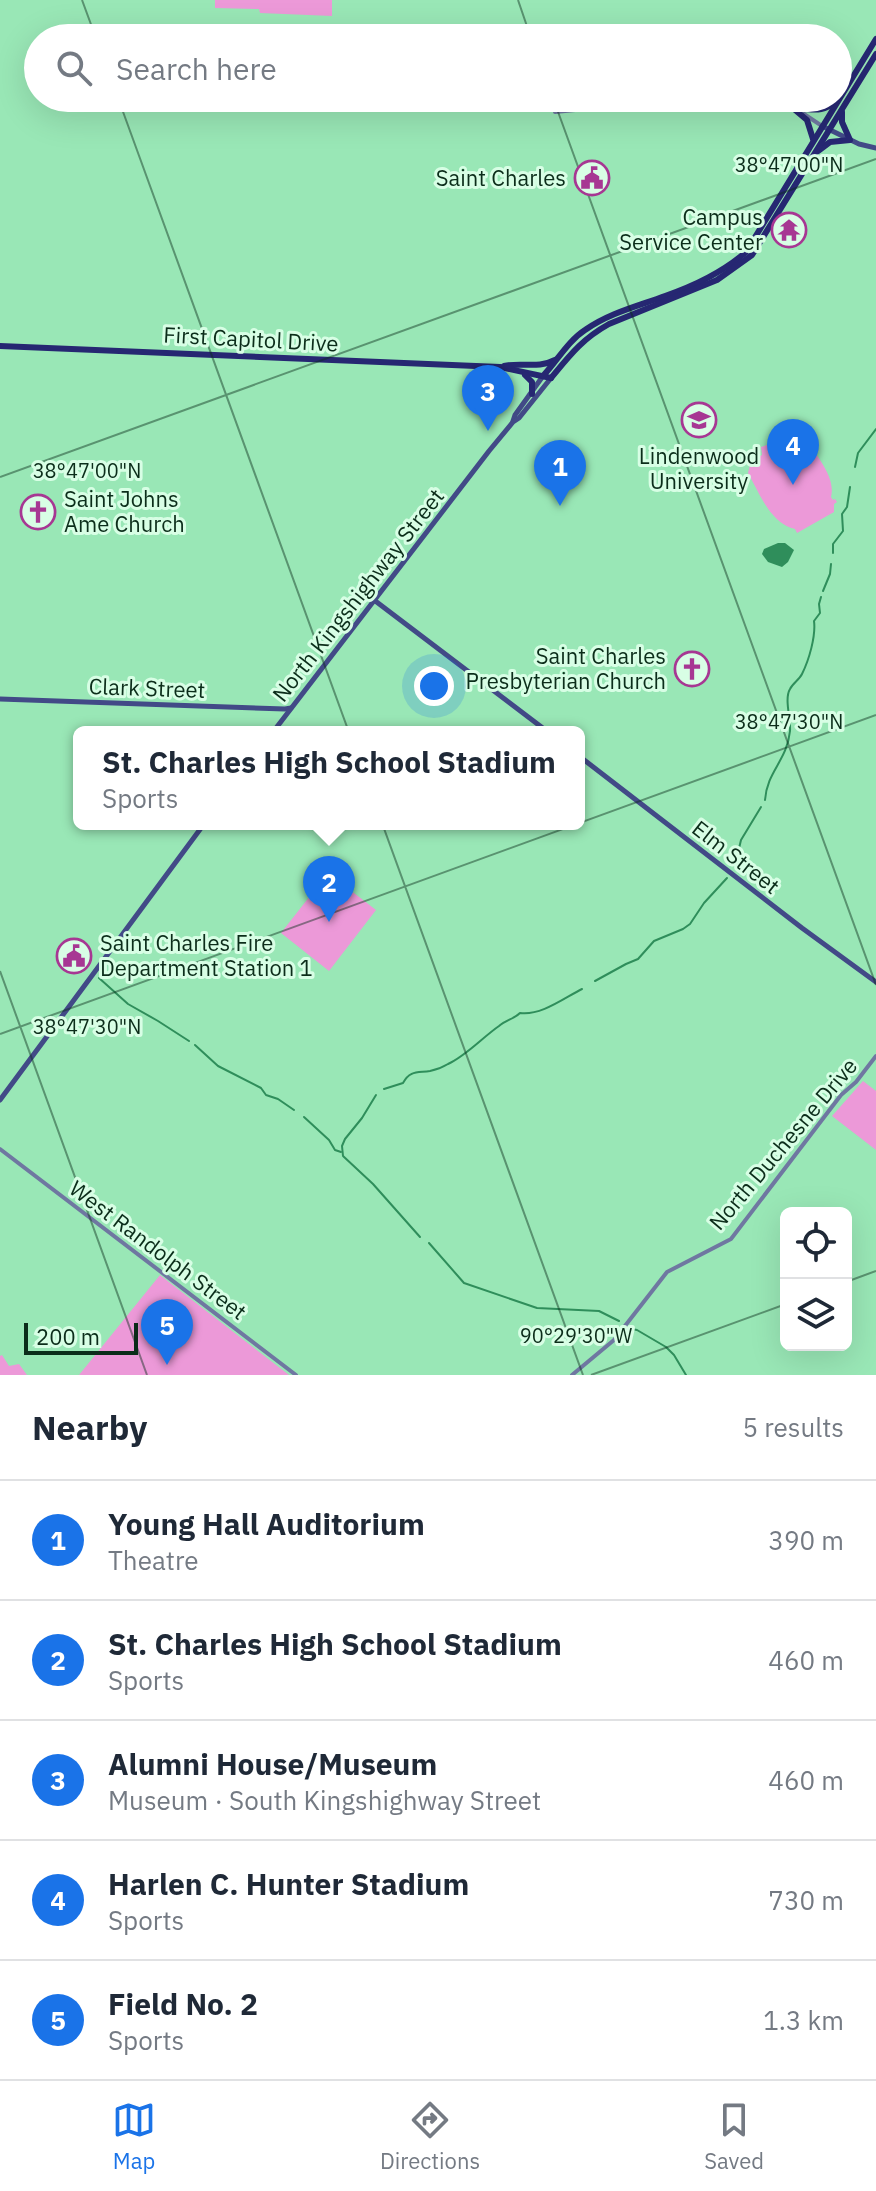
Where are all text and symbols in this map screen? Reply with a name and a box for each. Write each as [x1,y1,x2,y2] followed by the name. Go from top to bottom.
[24,24,852,112] search box
[52,46,96,90] icon: search
[116,49,277,88] text: Search here
[735,151,843,178] text: 38°47'00"N
[573,159,611,197] public building icon: Saint Charles
[436,163,566,192] place label: Saint Charles
[619,202,763,256] place label: Campus Service Center
[770,211,808,249] temple icon: Campus Service Center
[163,319,339,358] street label: First Capitol Drive
[462,365,514,431] pin: 3
[680,401,718,439] school or university icon: Lindenwood University
[767,419,819,485] pin: 4
[534,440,586,506] pin: 1
[639,441,759,495] place label: Lindenwood University
[33,457,141,484] text: 38°47'00"N
[265,482,450,707] street label: North Kingshighway Street
[64,484,185,538] place label: Saint Johns Ame Church
[19,493,57,531] church icon: Saint Johns Ame Church
[466,641,666,695] place label: Saint Charles Presbyterian Church
[673,650,711,688] church icon: Saint Charles Presbyterian Church
[414,666,454,706] your location
[88,671,206,704] street label: Clark Street
[735,708,843,735] text: 38°47'30"N
[73,726,585,830] popup
[102,742,556,781] text: St. Charles High School Stadium
[102,781,178,815] text: Sports
[687,813,786,900] street label: Elm Street
[303,856,355,922] pin: 2
[100,928,313,982] place label: Saint Charles Fire Department Station 1
[55,937,93,975] public building icon: Saint Charles Fire Department Station 1
[33,1013,141,1040] text: 38°47'30"N
[702,1052,863,1236] street label: North Duchesne Drive
[64,1173,253,1326] street label: West Randolph Street
[780,1207,852,1351] map controls
[780,1207,852,1279] button: locate
[780,1279,852,1351] button: layers
[141,1299,193,1365] pin: 5
[24,1319,138,1355] scale bar
[36,1322,100,1351] text: 200 m
[520,1322,633,1349] text: 90°29'30"W
[32,1405,147,1449] text: Nearby
[742,1410,844,1444] text: 5 results
[108,1504,425,1543] text: Young Hall Auditorium
[50,1523,66,1557] text: 1
[768,1523,844,1557] text: 390 m
[108,1543,199,1577] text: Theatre
[108,1624,562,1663] text: St. Charles High School Stadium
[50,1643,66,1677] text: 2
[768,1643,844,1677] text: 460 m
[108,1663,184,1697] text: Sports
[108,1744,437,1783] text: Alumni House/Museum
[50,1763,66,1797] text: 3
[768,1763,844,1797] text: 460 m
[108,1783,541,1817] text: Museum · South Kingshighway Street
[108,1864,469,1903] text: Harlen C. Hunter Stadium
[50,1883,66,1917] text: 4
[768,1883,844,1917] text: 730 m
[108,1903,184,1937] text: Sports
[108,1984,258,2023] text: Field No. 2
[50,2003,66,2037] text: 5
[763,2003,844,2037] text: 1.3 km
[108,2023,184,2057] text: Sports
[112,2098,156,2175] tab: Map
[380,2098,480,2175] tab: Directions
[704,2098,764,2175] tab: Saved

